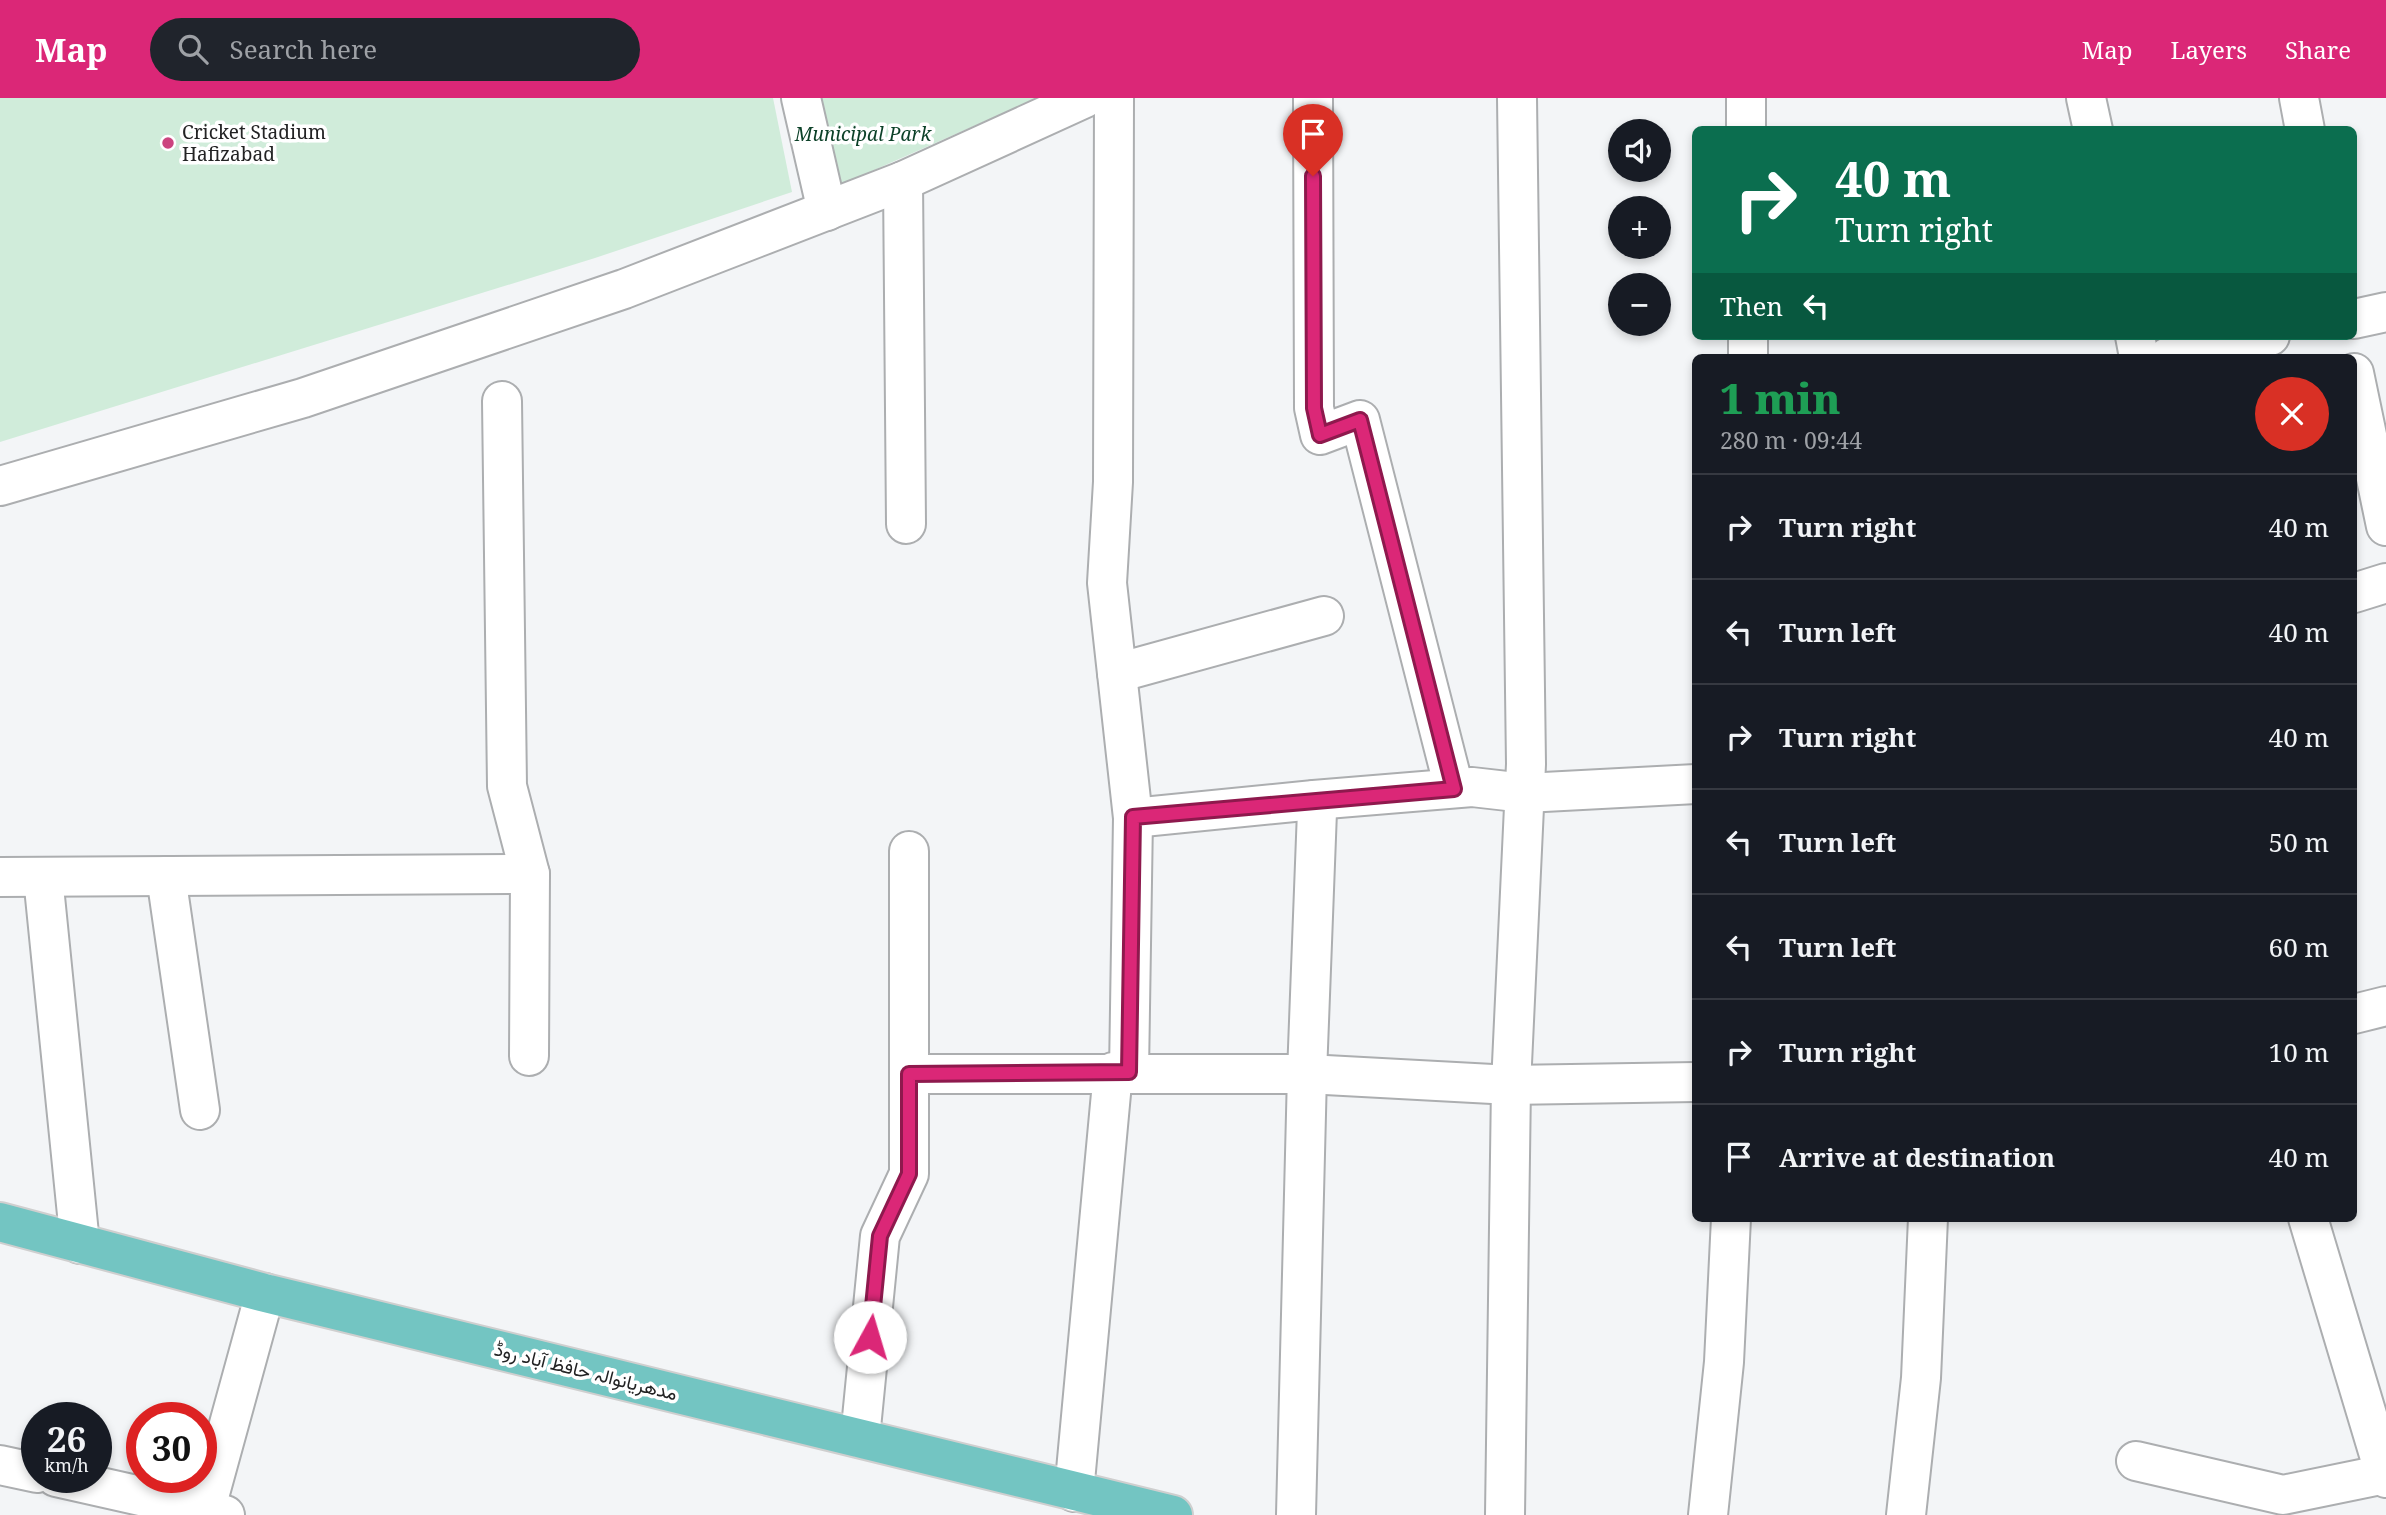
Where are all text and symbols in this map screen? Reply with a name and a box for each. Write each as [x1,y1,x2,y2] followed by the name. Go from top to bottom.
[150,18,640,81] search box
[35,27,108,72] text: Map
[174,30,212,68] icon: search
[230,31,377,67] text: Search here
[2082,33,2133,66] text: Map
[2171,33,2247,66] text: Layers
[2285,33,2351,66] text: Share
[1283,104,1343,176] pin
[1294,115,1332,153] icon: arrive
[182,119,326,167] place label: Cricket Stadium Hafizabad
[1608,119,1671,336] map controls
[1608,119,1671,182] button: sound
[794,121,932,147] park label: Municipal Park
[160,135,176,151] marker: Cricket Stadium Hafizabad
[1835,145,1951,211] text: 40 m
[1720,154,1811,245] icon: right
[1608,196,1671,259] button: +
[1835,208,1993,251] text: Turn right
[1608,273,1671,336] button: −
[1797,287,1835,325] icon: left
[1720,288,1783,324] text: Then
[1720,369,1841,426] text: 1 min
[2255,377,2329,451] button: close
[1720,424,1862,456] text: 280 m · 09:44
[1720,508,1758,546] icon: right
[1779,509,1916,545] text: Turn right
[2269,509,2329,545] text: 40 m
[1720,613,1758,651] icon: left
[1779,614,1896,650] text: Turn left
[2269,614,2329,650] text: 40 m
[1720,718,1758,756] icon: right
[1779,719,1916,755] text: Turn right
[2269,719,2329,755] text: 40 m
[1720,823,1758,861] icon: left
[1779,824,1896,860] text: Turn left
[2269,824,2329,860] text: 50 m
[1720,928,1758,966] icon: left
[1779,929,1896,965] text: Turn left
[2269,929,2329,965] text: 60 m
[1720,1033,1758,1071] icon: right
[1779,1034,1916,1070] text: Turn right
[2269,1034,2329,1070] text: 10 m
[1720,1138,1758,1176] icon: arrive
[1779,1139,2055,1175] text: Arrive at destination
[2269,1139,2329,1175] text: 40 m
[833,1300,907,1374] position arrow
[492,1336,680,1406] street label: مدھریانوالہ حافظ آباد روڈ
[126,1402,217,1493] speed limit sign: 30
[47,1415,86,1462] text: 26
[44,1453,89,1477] text: km/h

